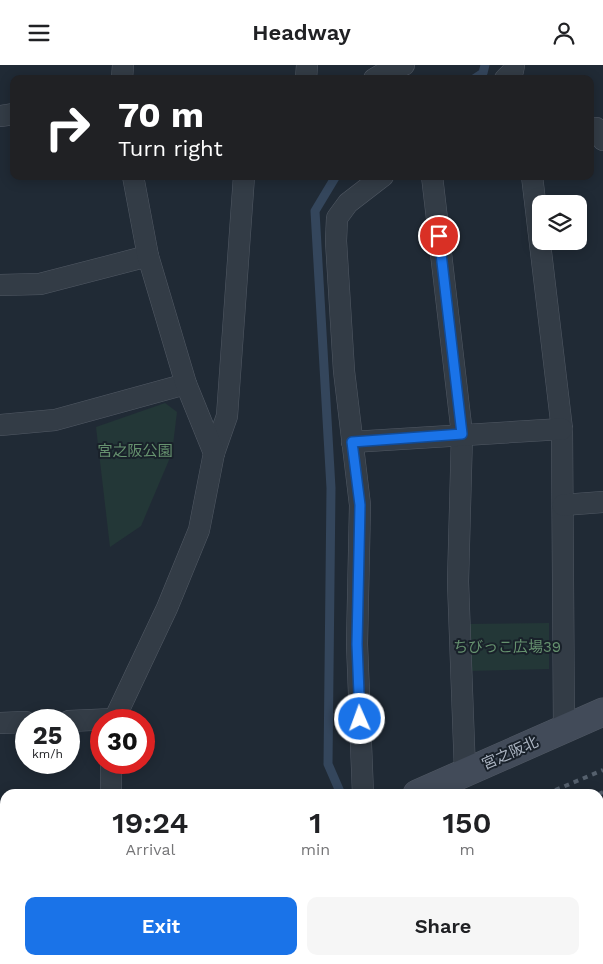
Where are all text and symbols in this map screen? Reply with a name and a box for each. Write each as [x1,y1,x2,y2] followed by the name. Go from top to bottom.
[25,19,53,47] icon: menu
[550,19,578,47] icon: person
[252,20,351,45] text: Headway
[118,94,204,136] text: 70 m
[35,95,100,160] icon: right
[118,136,223,161] text: Turn right
[532,195,587,250] map controls
[532,195,587,250] button: layers
[418,215,460,257] pin
[425,222,453,250] icon: arrive
[97,442,173,460] park label: 宮之阪公園
[453,638,561,656] park label: ちびっこ広場39
[333,692,385,744] position arrow
[90,709,155,774] speed limit sign: 30
[33,721,62,750] text: 25
[479,733,541,773] street label: 宮之阪北
[32,747,63,761] text: km/h
[112,805,189,840] text: 19:24
[309,805,322,840] text: 1
[443,805,492,840] text: 150
[125,840,175,859] text: Arrival
[301,840,330,859] text: min
[460,840,475,859] text: m
[25,897,297,955] button: Exit
[307,897,579,955] button: Share

